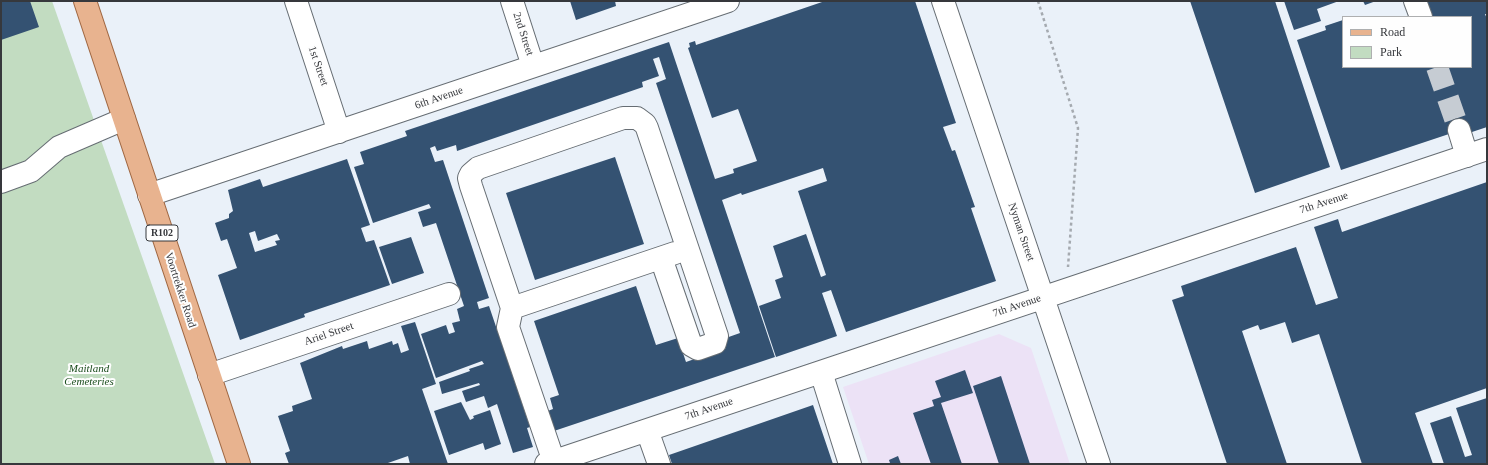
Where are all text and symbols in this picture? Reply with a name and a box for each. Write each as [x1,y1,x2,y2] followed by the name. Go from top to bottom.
[510,11,536,57] street label: 2nd Street
[1342,16,1472,68] legend
[1380,25,1405,39] text: Road
[305,44,331,88] street label: 1st Street
[1380,45,1402,59] text: Park
[413,84,465,112] street label: 6th Avenue
[1298,189,1350,217] street label: 7th Avenue
[1005,201,1037,263] street label: Nyman Street
[146,225,178,241] road number: R102
[162,251,198,329] street label: Voortrekker Road
[991,292,1043,320] street label: 7th Avenue
[303,319,355,349] street label: Ariel Street
[64,362,114,388] park label: Maitland Cemeteries
[683,395,735,423] street label: 7th Avenue

